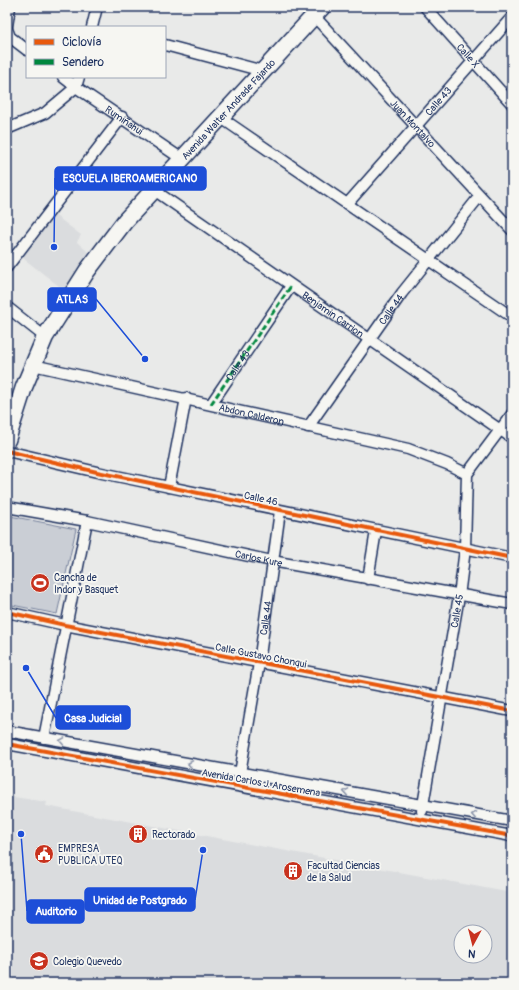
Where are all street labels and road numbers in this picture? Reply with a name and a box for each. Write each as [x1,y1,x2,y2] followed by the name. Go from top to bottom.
[454,41,482,71] street label: Calle X
[179,57,278,163] street label: Avenida Walter Andrade Fajardo
[423,85,455,118] street label: Calle 43
[387,97,438,151] street label: Juan Montalvo
[103,104,145,138] street label: Rumiñahui
[300,289,366,341] street label: Benjamin Carrion
[377,292,406,327] street label: Calle 44
[224,348,253,383] street label: Calle 43
[217,402,286,428] street label: Abdon Calderon
[243,490,279,508] street label: Calle 46
[234,548,283,570] street label: Carlos Kure
[449,593,466,629] street label: Calle 45
[258,600,275,636] street label: Calle 44
[214,641,308,671] street label: Calle Gustavo Chonqui
[201,767,321,799] street label: Avenida Carlos J. Arosemena

